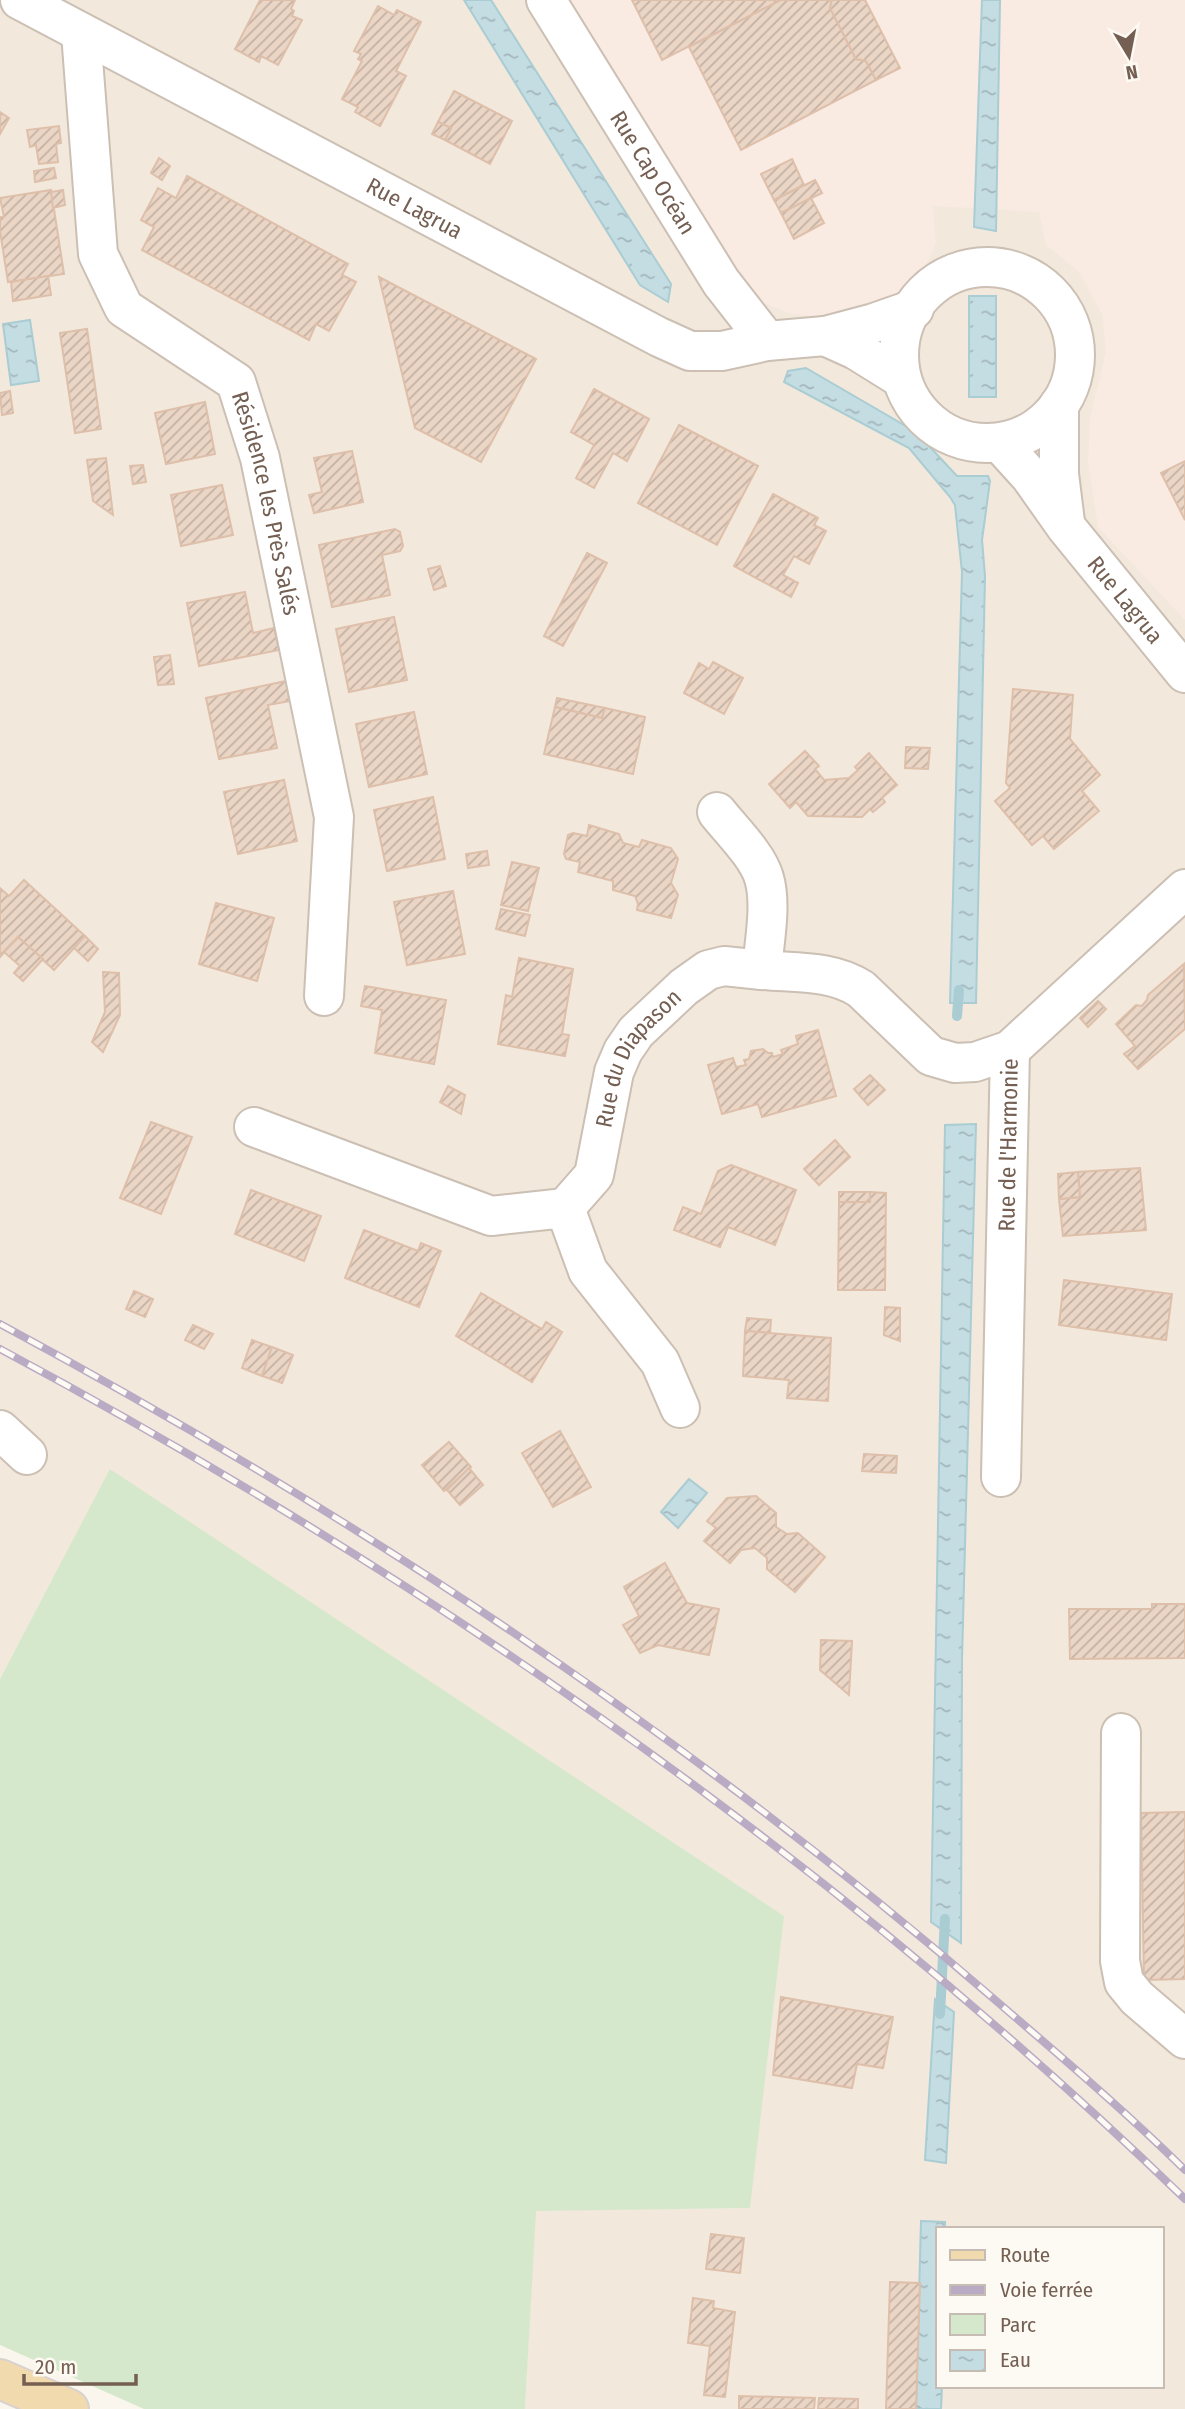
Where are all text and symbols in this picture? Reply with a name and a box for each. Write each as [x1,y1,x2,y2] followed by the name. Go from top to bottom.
[1094,21,1164,91] north arrow
[1124,60,1139,85] text: N
[604,106,702,239] street label: Rue Cap Océan
[362,171,467,245] street label: Rue Lagrua
[226,388,306,618] street label: Résidence les Près Salés
[1081,550,1169,649] street label: Rue Lagrua
[590,983,687,1130] street label: Rue du Diapason
[992,1058,1024,1232] street label: Rue de l'Harmonie
[936,2227,1164,2388] legend
[1000,2242,1050,2268] text: Route
[1000,2277,1093,2303] text: Voie ferrée
[1000,2312,1036,2338] text: Parc
[24,2342,136,2386] scale bar
[1000,2347,1031,2373] text: Eau
[35,2354,76,2380] text: 20 m

